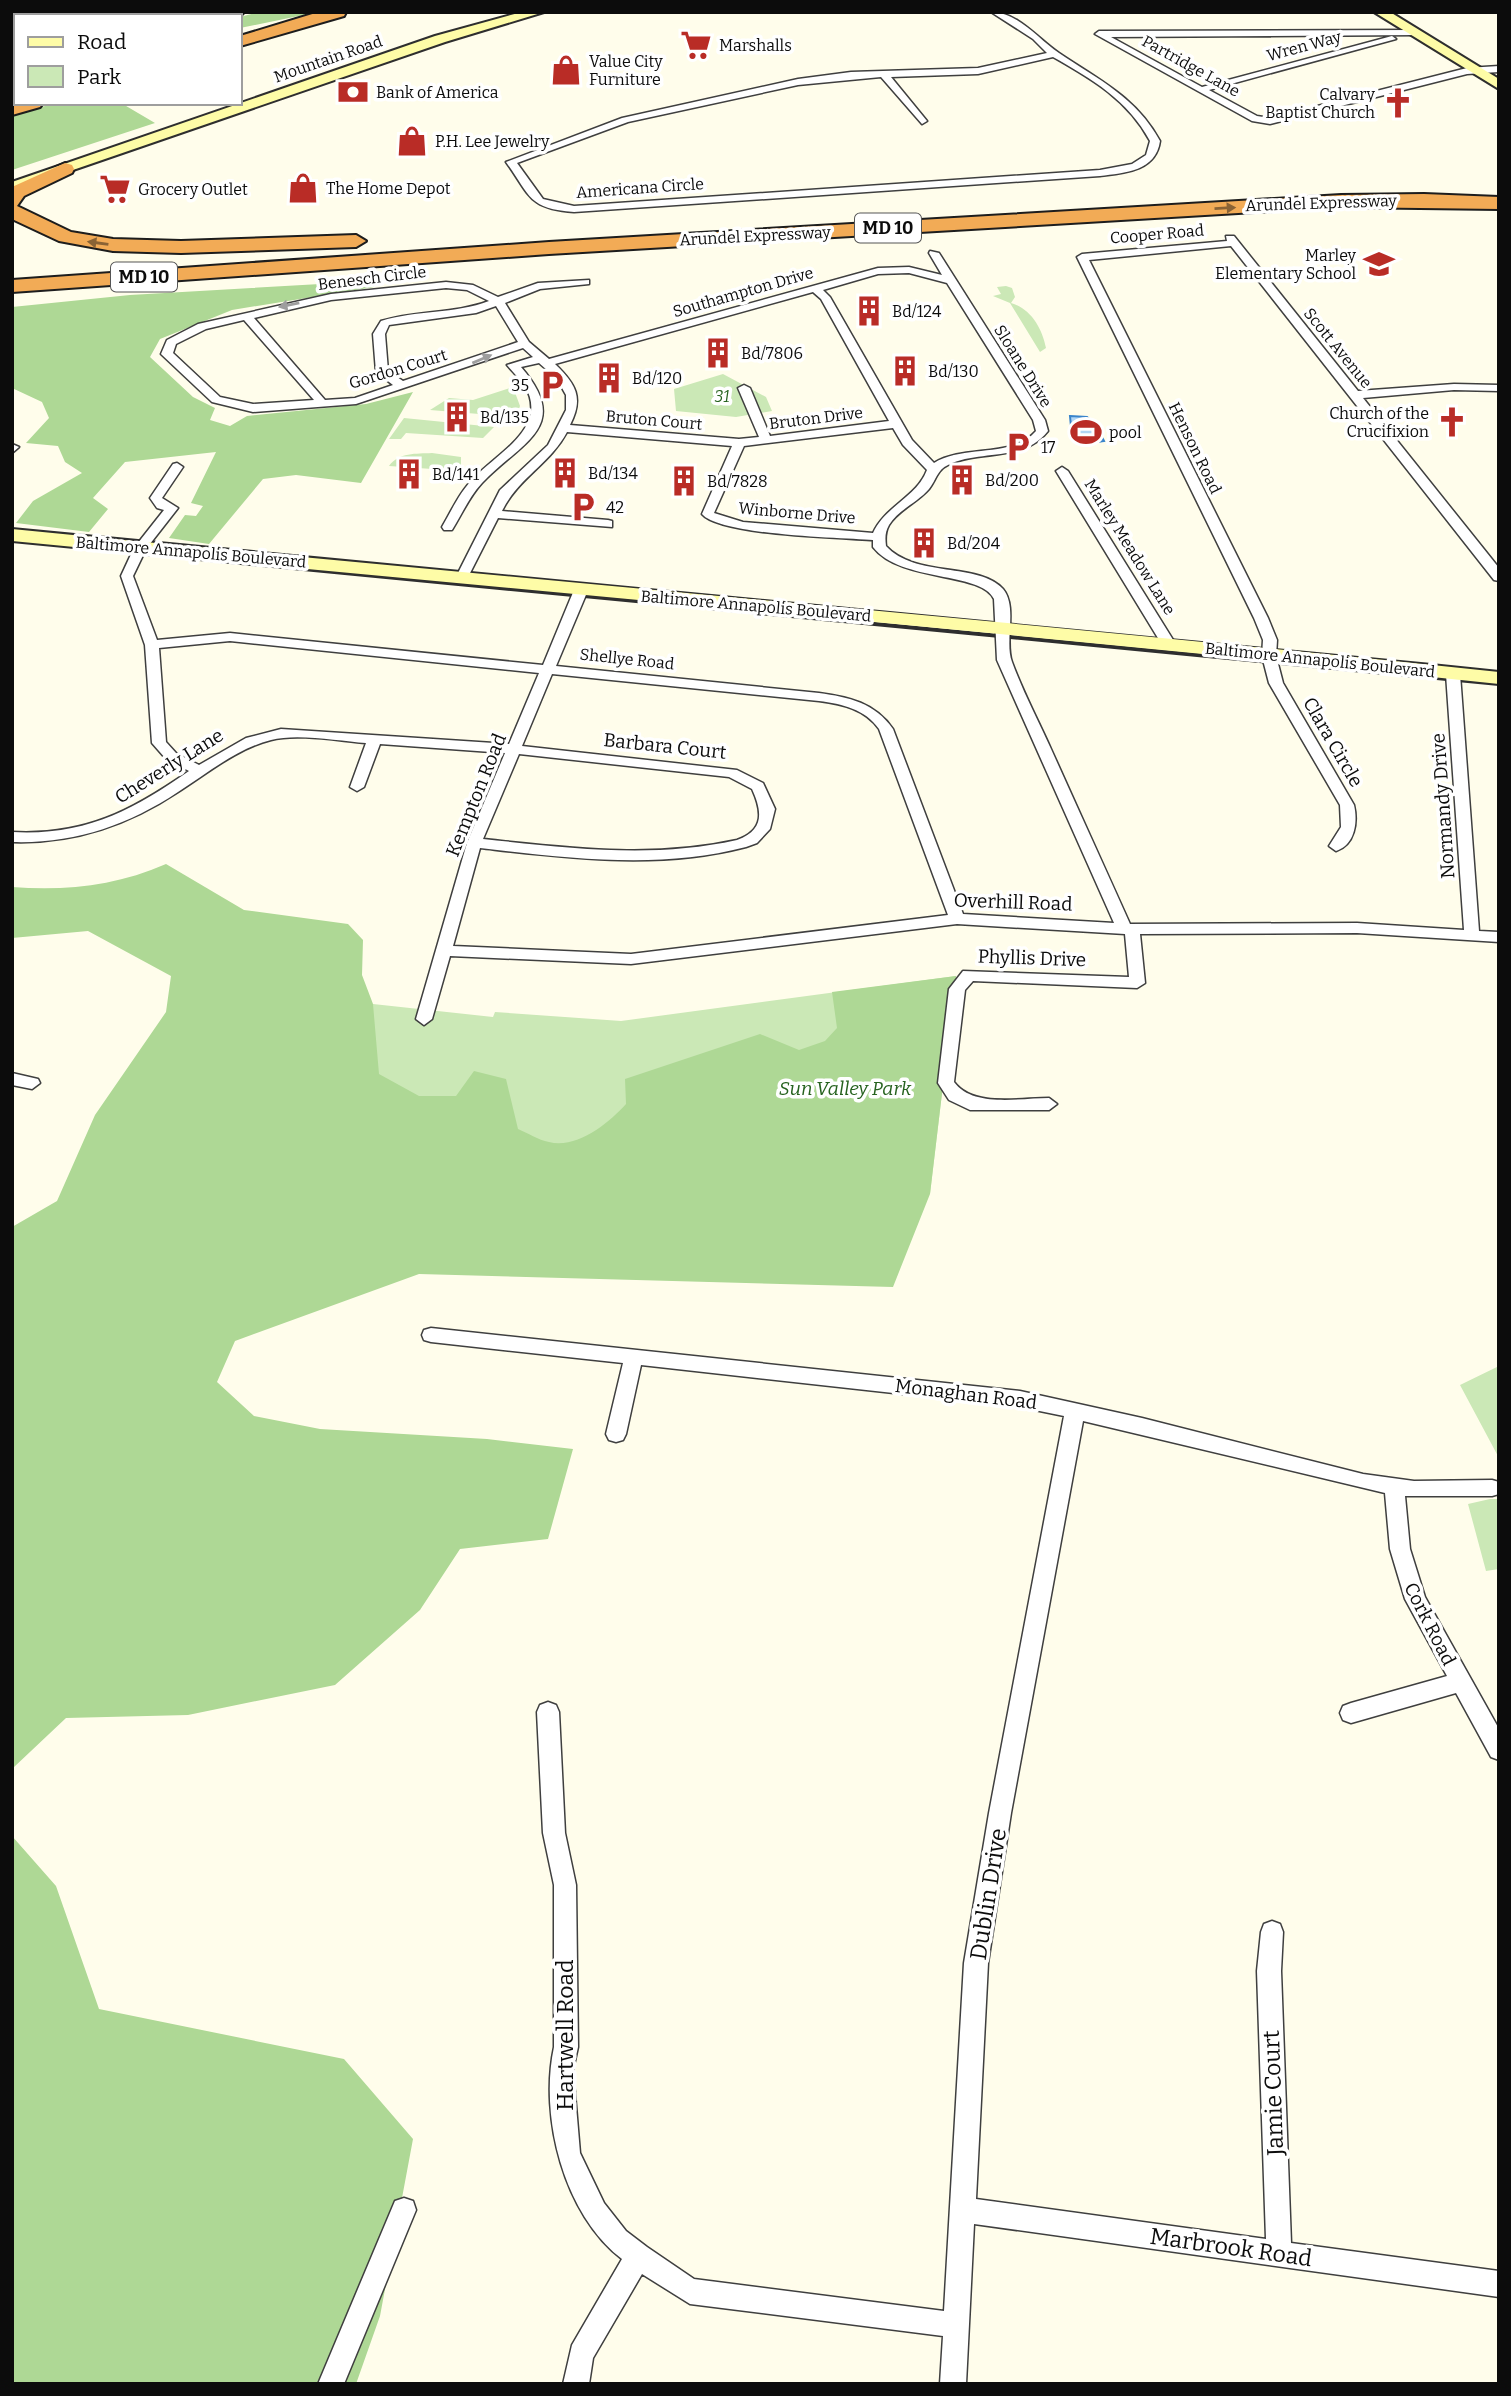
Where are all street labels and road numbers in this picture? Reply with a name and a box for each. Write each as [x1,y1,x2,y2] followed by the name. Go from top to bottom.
[1265,27,1344,65] street label: Wren Way
[271,31,385,86] street label: Mountain Road
[1139,31,1243,101] street label: Partridge Lane
[575,174,705,202] street label: Americana Circle
[1245,191,1398,215] street label: Arundel Expressway
[855,213,921,242] road number: MD 10
[1109,220,1205,248] street label: Cooper Road
[679,223,832,249] street label: Arundel Expressway
[111,262,177,292] road number: MD 10
[317,262,427,294] street label: Benesch Circle
[671,263,815,321] street label: Southampton Drive
[1300,304,1376,392] street label: Scott Avenue
[990,321,1056,411] street label: Sloane Drive
[347,345,450,393] street label: Gordon Court
[1165,399,1225,497] street label: Henson Road
[768,403,864,433] street label: Bruton Drive
[605,406,703,434] street label: Bruton Court
[1081,476,1179,618] street label: Marley Meadow Lane
[738,498,856,528] street label: Winborne Drive
[75,532,308,572] street label: Baltimore Annapolis Boulevard
[640,586,873,626] street label: Baltimore Annapolis Boulevard
[1204,638,1437,682] street label: Baltimore Annapolis Boulevard
[579,645,676,673] street label: Shellye Road
[1298,693,1368,791] street label: Clara Circle
[110,723,228,809] street label: Cheverly Lane
[602,728,728,764] street label: Barbara Court
[441,730,511,860] street label: Kempton Road
[1426,732,1460,880] street label: Normandy Drive
[953,888,1073,916] street label: Overhill Road
[977,945,1087,971] street label: Phyllis Drive
[894,1374,1038,1414] street label: Monaghan Road
[1399,1579,1461,1669] street label: Cork Road
[964,1826,1012,1962] street label: Dublin Drive
[551,1959,579,2111] street label: Hartwell Road
[1257,2030,1289,2157] street label: Jamie Court
[1148,2222,1314,2272] street label: Marbrook Road

